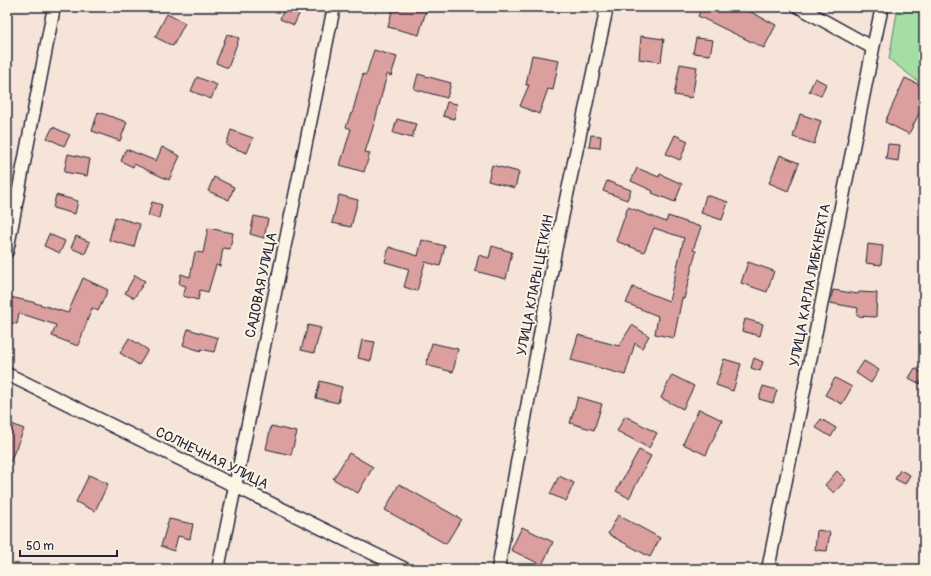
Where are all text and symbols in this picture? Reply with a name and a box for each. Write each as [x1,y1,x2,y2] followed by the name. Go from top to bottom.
[786,202,834,368] street label: УЛИЦА КАРЛА ЛИБКНЕХТА
[513,213,557,357] street label: УЛИЦА КЛАРЫ ЦЕТКИН
[242,231,280,339] street label: САДОВАЯ УЛИЦА
[153,423,271,493] street label: СОЛНЕЧНАЯ УЛИЦА
[20,532,117,558] scale bar
[26,539,54,554] text: 50 m

